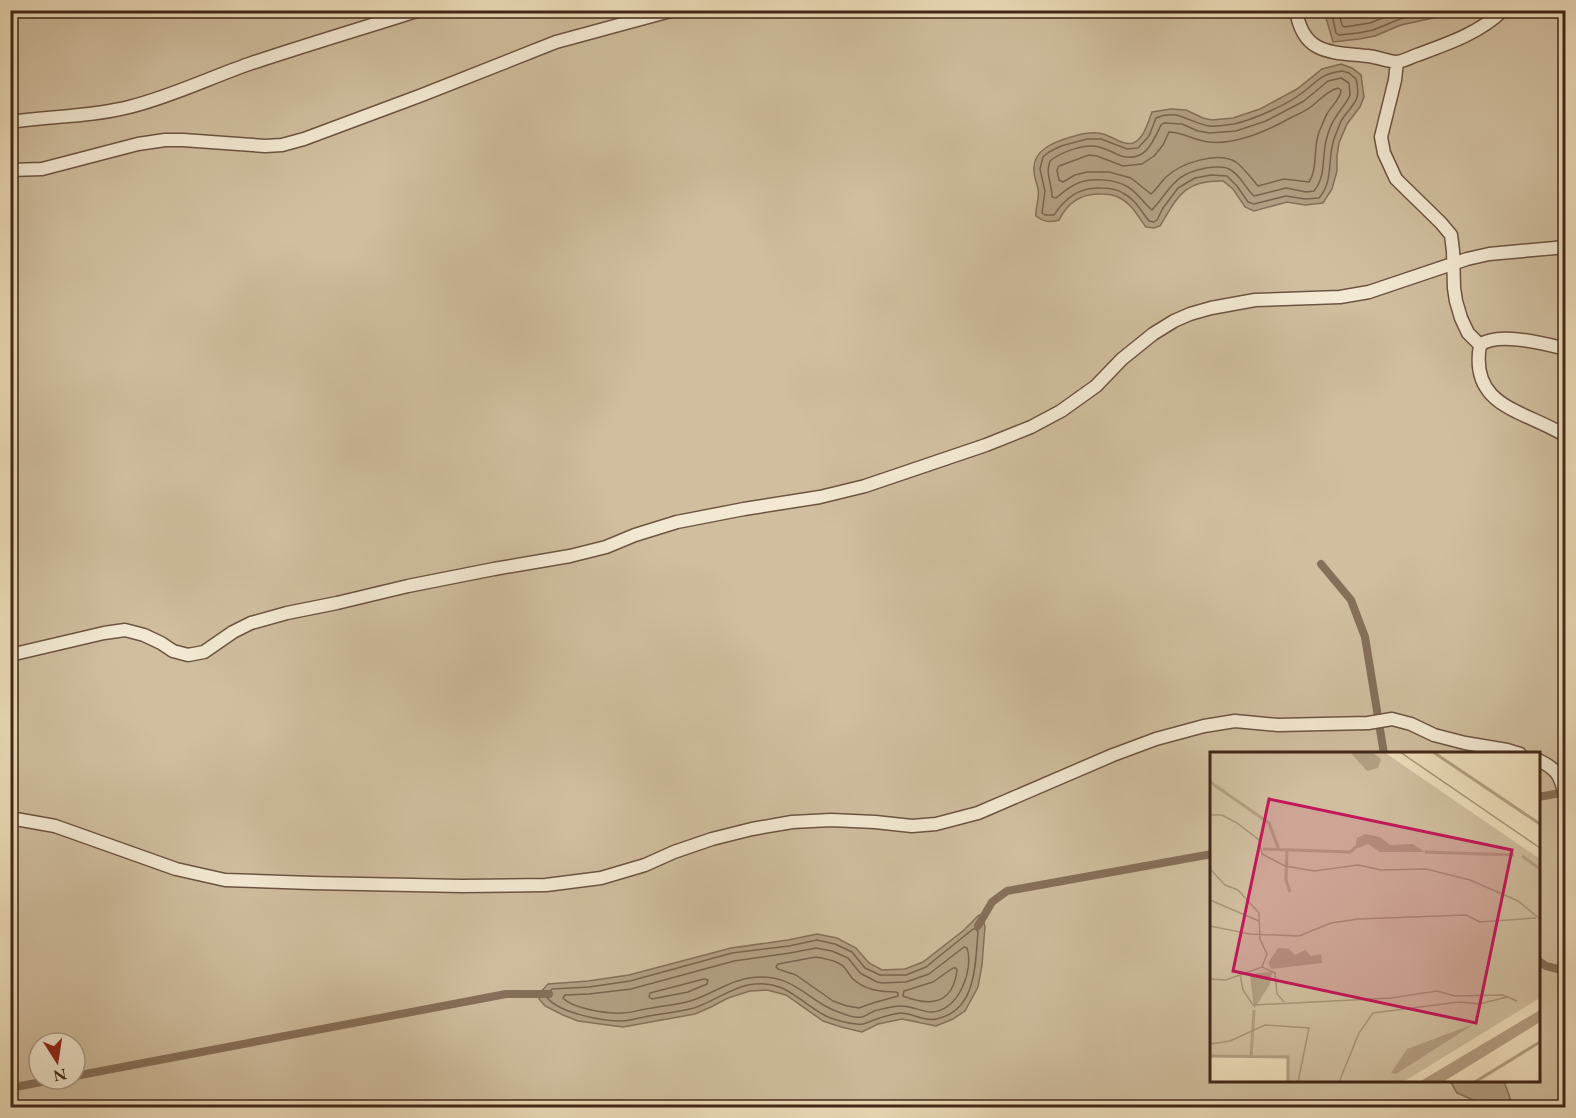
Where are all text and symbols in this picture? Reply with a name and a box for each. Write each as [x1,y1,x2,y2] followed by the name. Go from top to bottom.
[1210,752,1540,1082] inset map
[27,1031,87,1091] north arrow
[51,1064,69,1087] text: N

